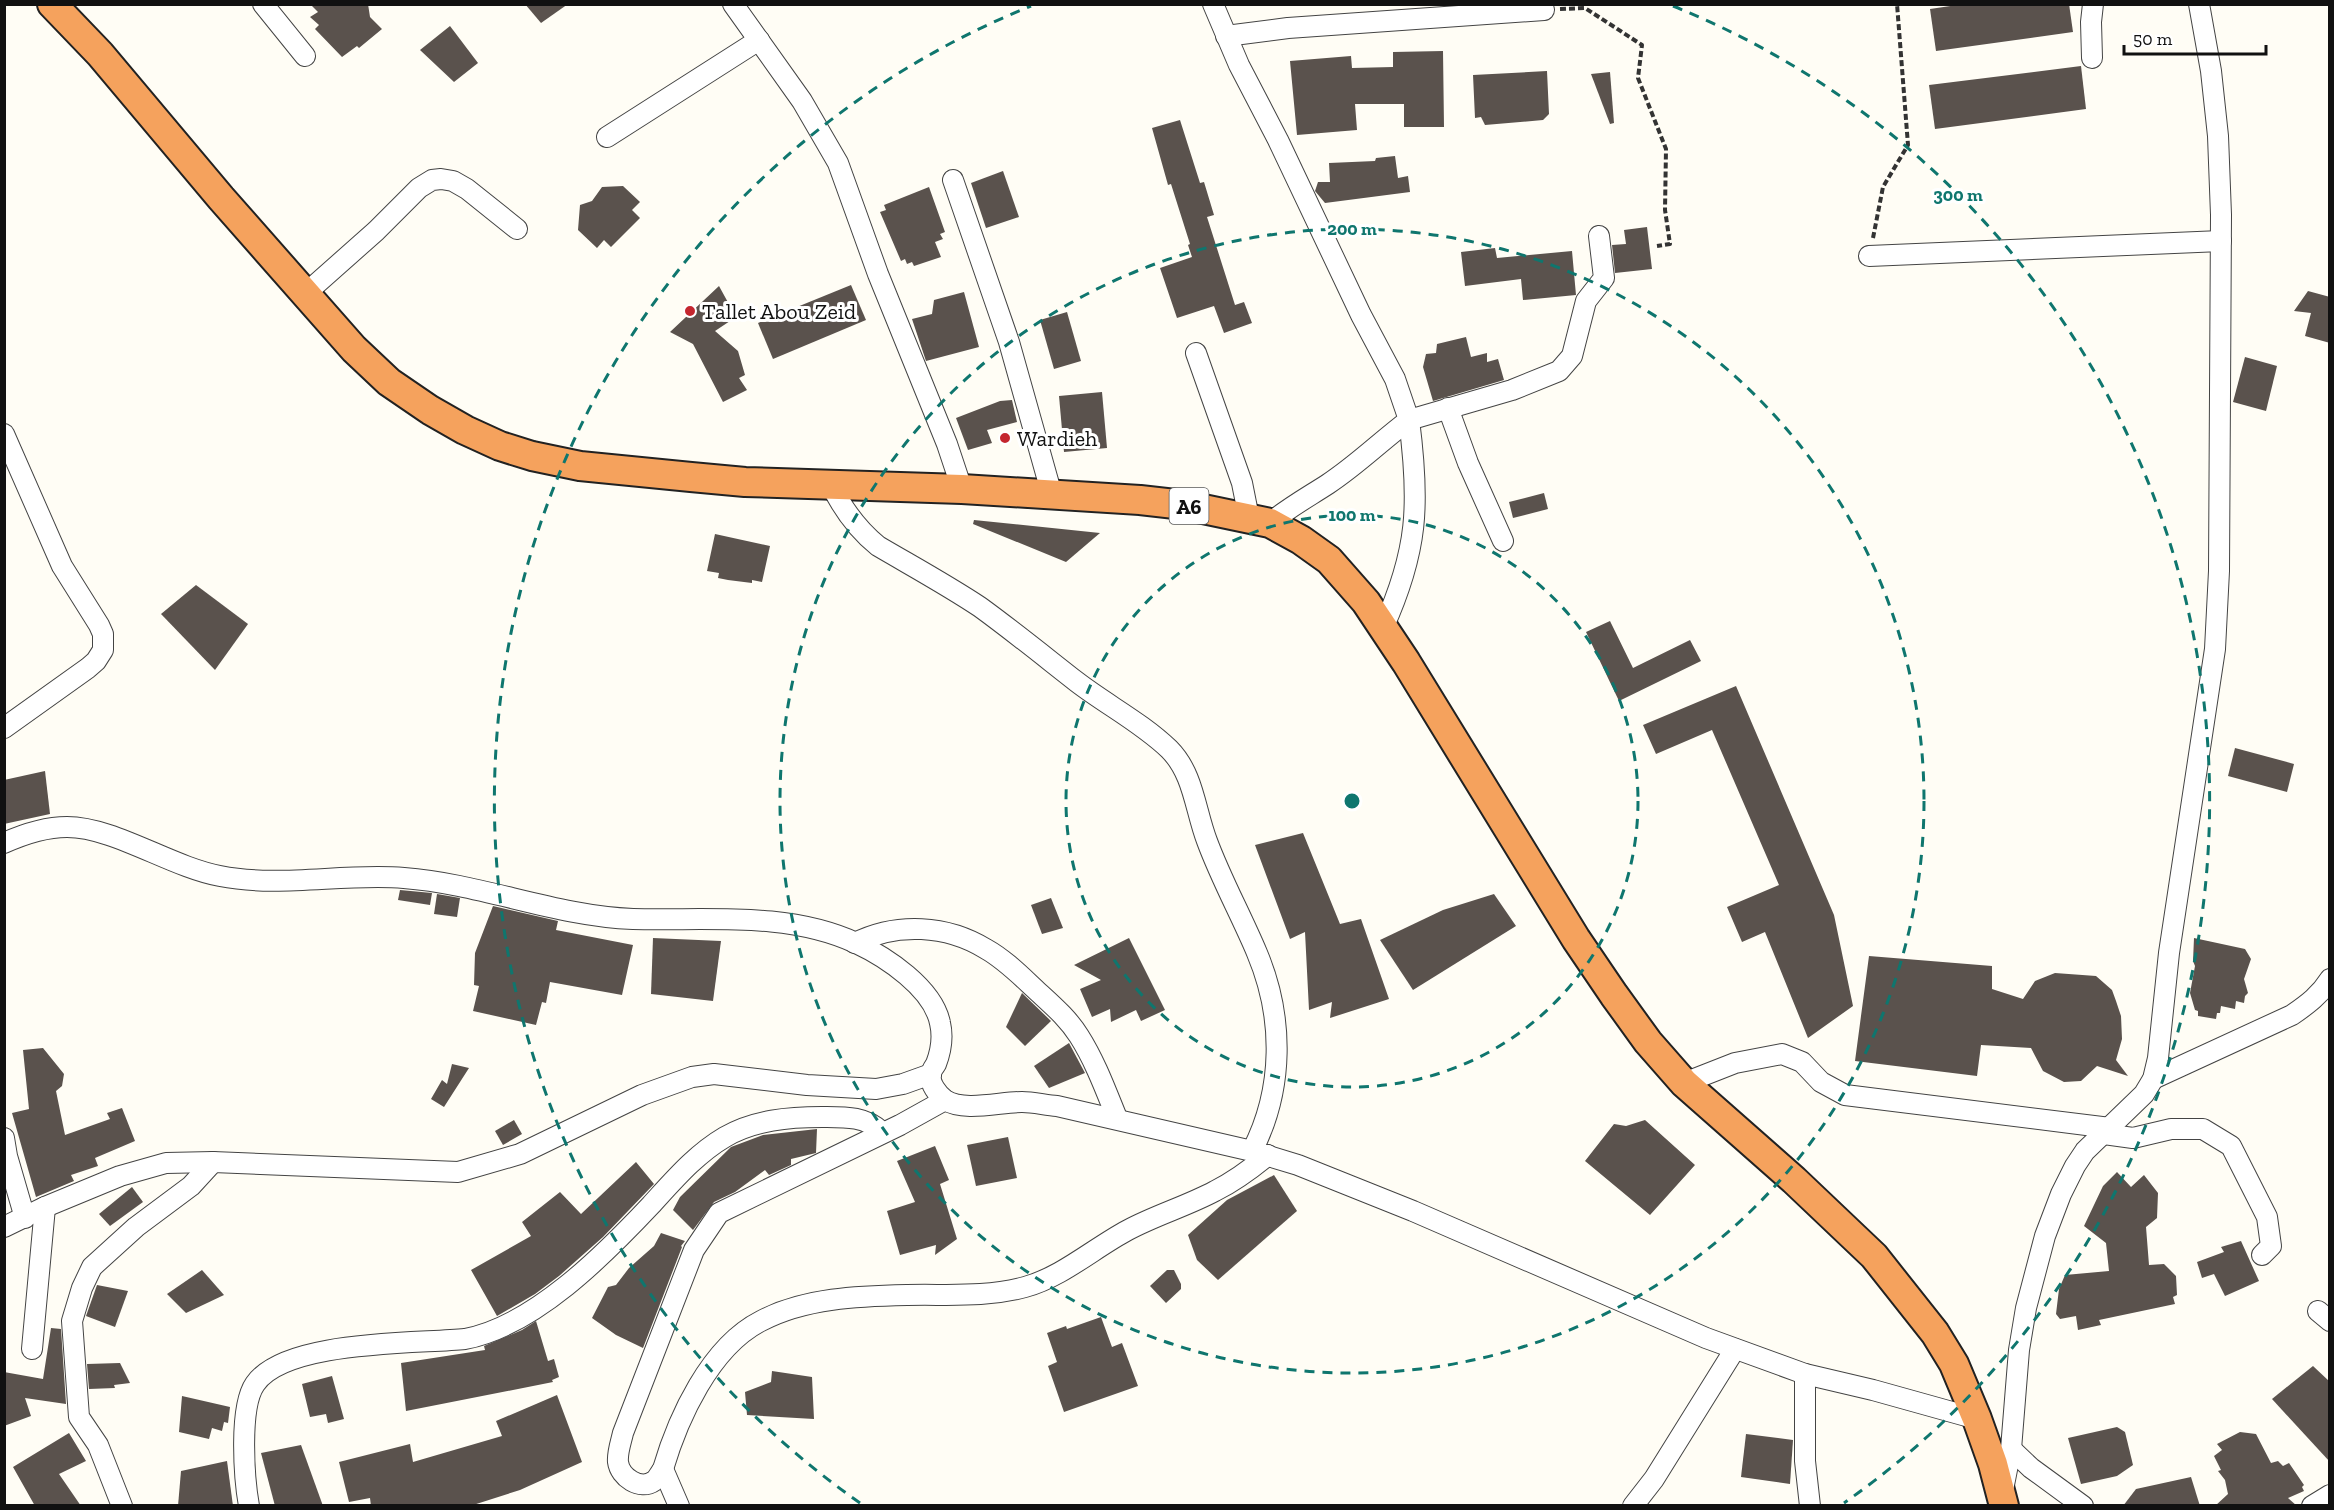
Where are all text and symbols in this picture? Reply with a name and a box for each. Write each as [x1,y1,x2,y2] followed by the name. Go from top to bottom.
[2124,18,2266,56] scale bar
[2133,28,2173,50] text: 50 m
[1933,184,1983,206] text: 300 m
[1327,218,1377,240] text: 200 m
[702,298,856,325] place label: Tallet Abou Zeid
[683,304,697,318] marker: Tallet Abou Zeid
[1017,425,1098,452] place label: Wardieh
[998,431,1012,445] marker: Wardieh
[1170,488,1208,524] road number: A6
[1328,504,1376,526] text: 100 m
[1342,791,1362,811] centre of rings

